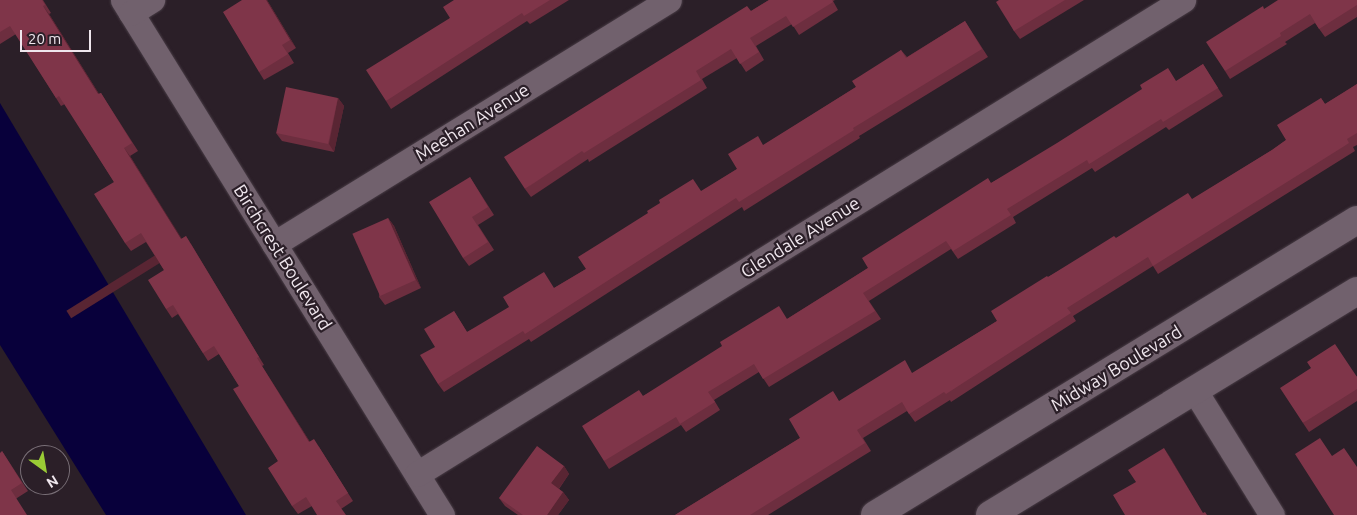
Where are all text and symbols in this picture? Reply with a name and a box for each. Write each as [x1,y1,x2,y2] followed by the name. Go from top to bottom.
[22,20,94,52] scale bar
[28,30,61,47] text: 20 m
[411,78,533,166] street label: Meehan Avenue
[229,180,337,334] street label: Birchcrest Boulevard
[737,192,863,282] street label: Glendale Avenue
[1047,320,1185,416] street label: Midway Boulevard
[20,445,70,495] north arrow
[44,472,61,491] text: N

